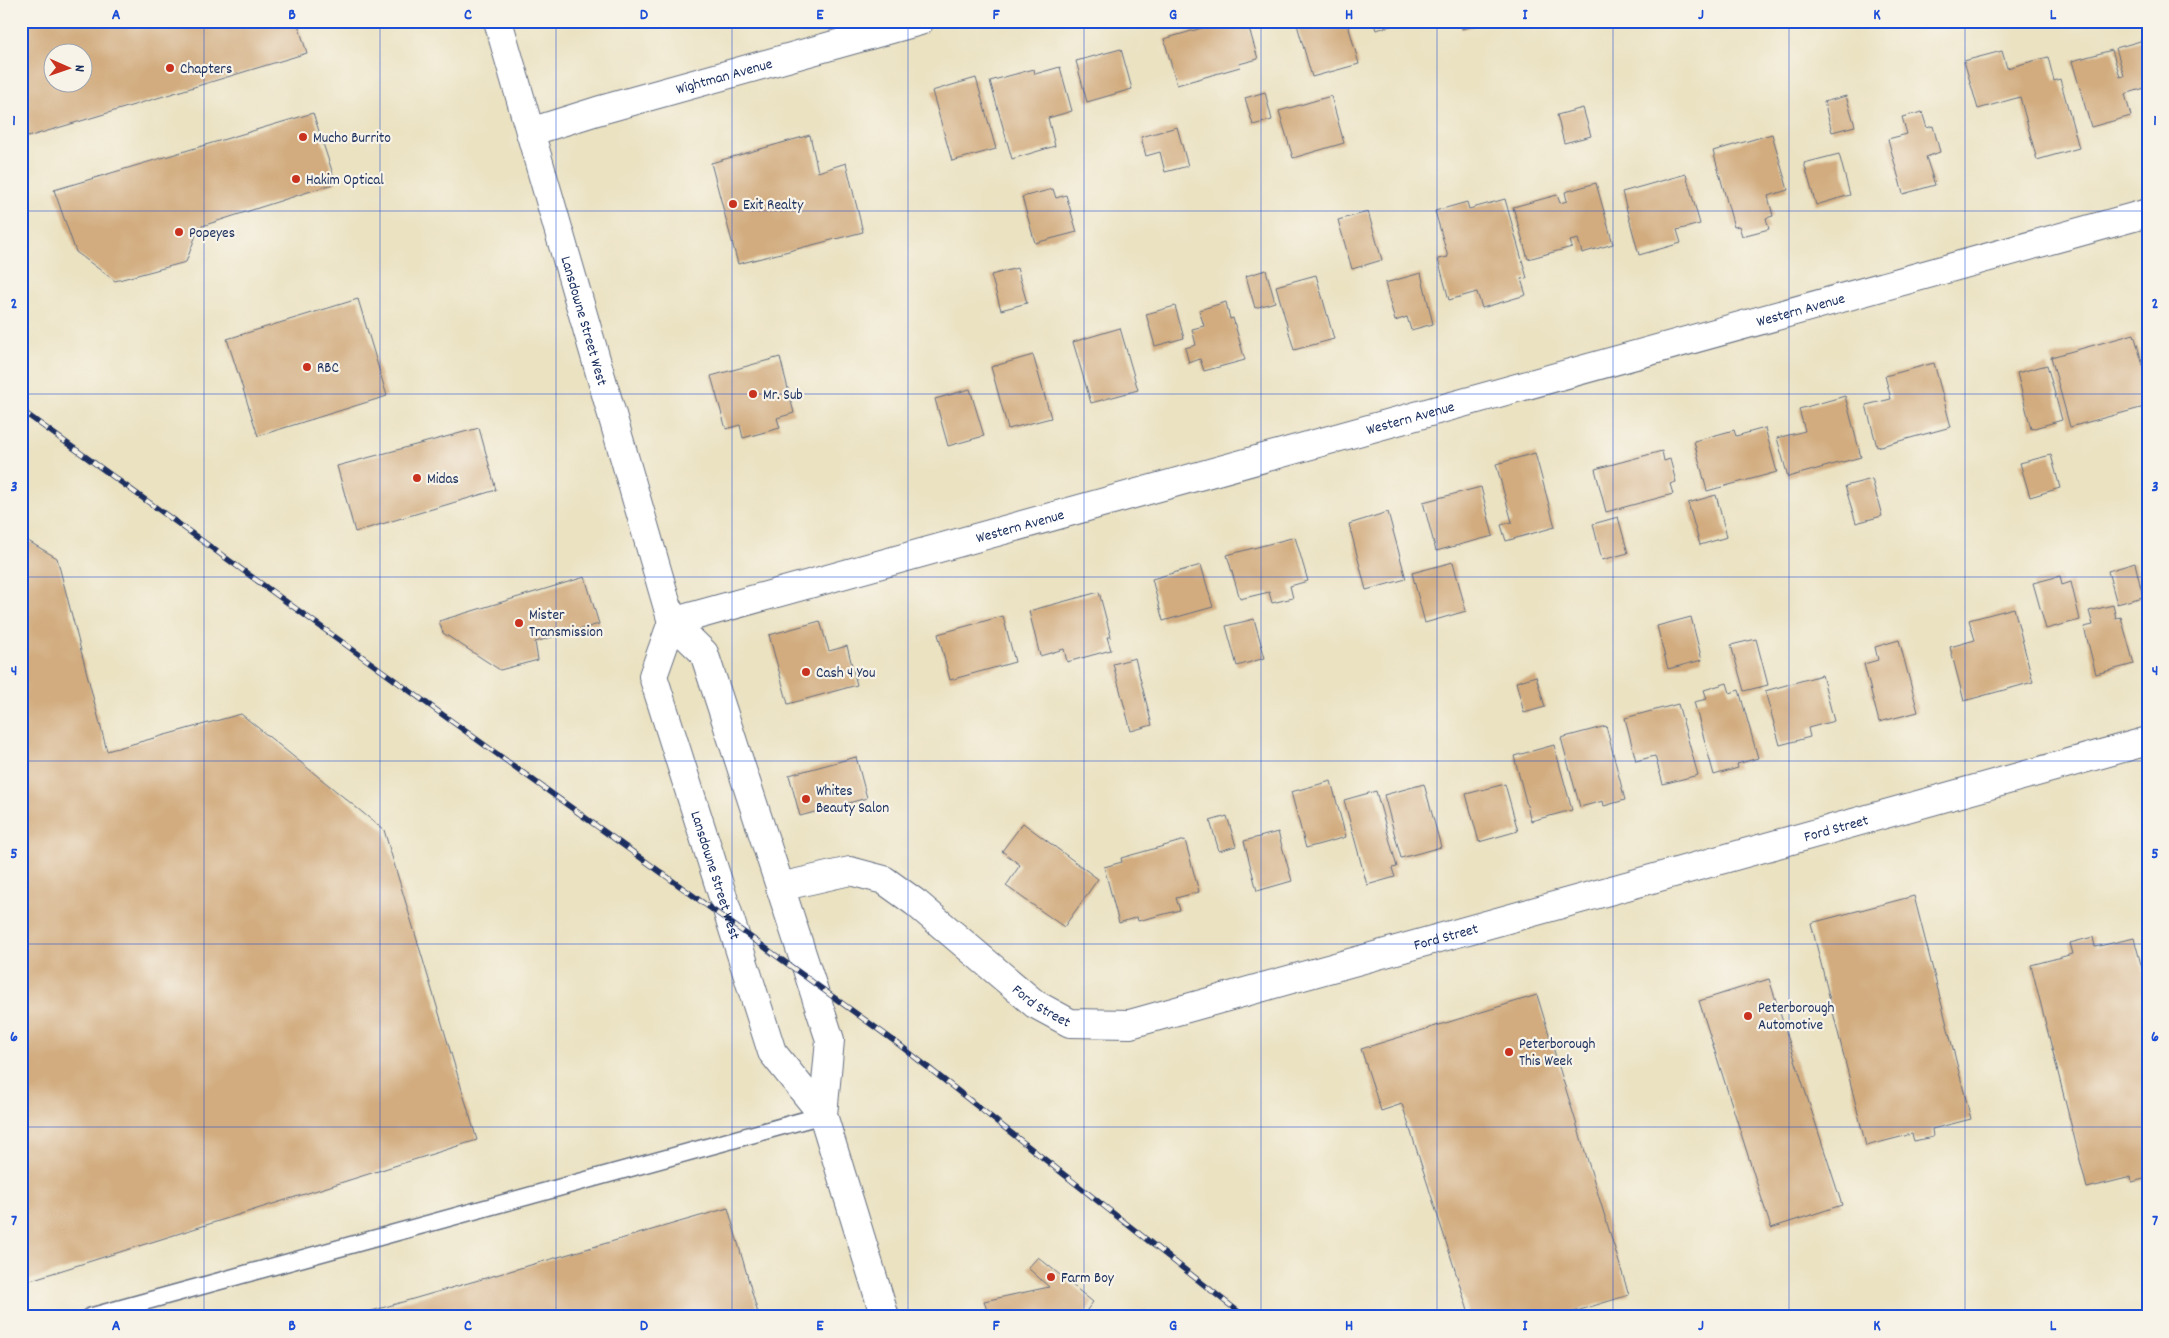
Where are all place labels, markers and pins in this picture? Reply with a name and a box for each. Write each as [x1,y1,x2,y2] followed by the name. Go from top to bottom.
[180,59,232,81] place label: Chapters
[164,62,176,74] marker: Chapters
[313,128,391,150] place label: Mucho Burrito
[297,131,309,143] marker: Mucho Burrito
[306,170,384,192] place label: Hakim Optical
[290,173,302,185] marker: Hakim Optical
[743,195,804,217] place label: Exit Realty
[727,198,739,210] marker: Exit Realty
[189,223,235,245] place label: Popeyes
[173,226,185,238] marker: Popeyes
[317,358,339,380] place label: RBC
[301,361,313,373] marker: RBC
[763,385,803,407] place label: Mr. Sub
[747,388,759,400] marker: Mr. Sub
[427,469,459,491] place label: Midas
[411,472,423,484] marker: Midas
[529,605,603,644] place label: Mister Transmission
[513,617,525,629] marker: Mister Transmission
[816,663,875,685] place label: Cash 4 You
[800,666,812,678] marker: Cash 4 You
[816,781,889,820] place label: Whites Beauty Salon
[800,793,812,805] marker: Whites Beauty Salon
[1758,998,1835,1037] place label: Peterborough Automotive
[1742,1010,1754,1022] marker: Peterborough Automotive
[1519,1034,1596,1073] place label: Peterborough This Week
[1503,1046,1515,1058] marker: Peterborough This Week
[1061,1268,1115,1290] place label: Farm Boy
[1045,1271,1057,1283] marker: Farm Boy

